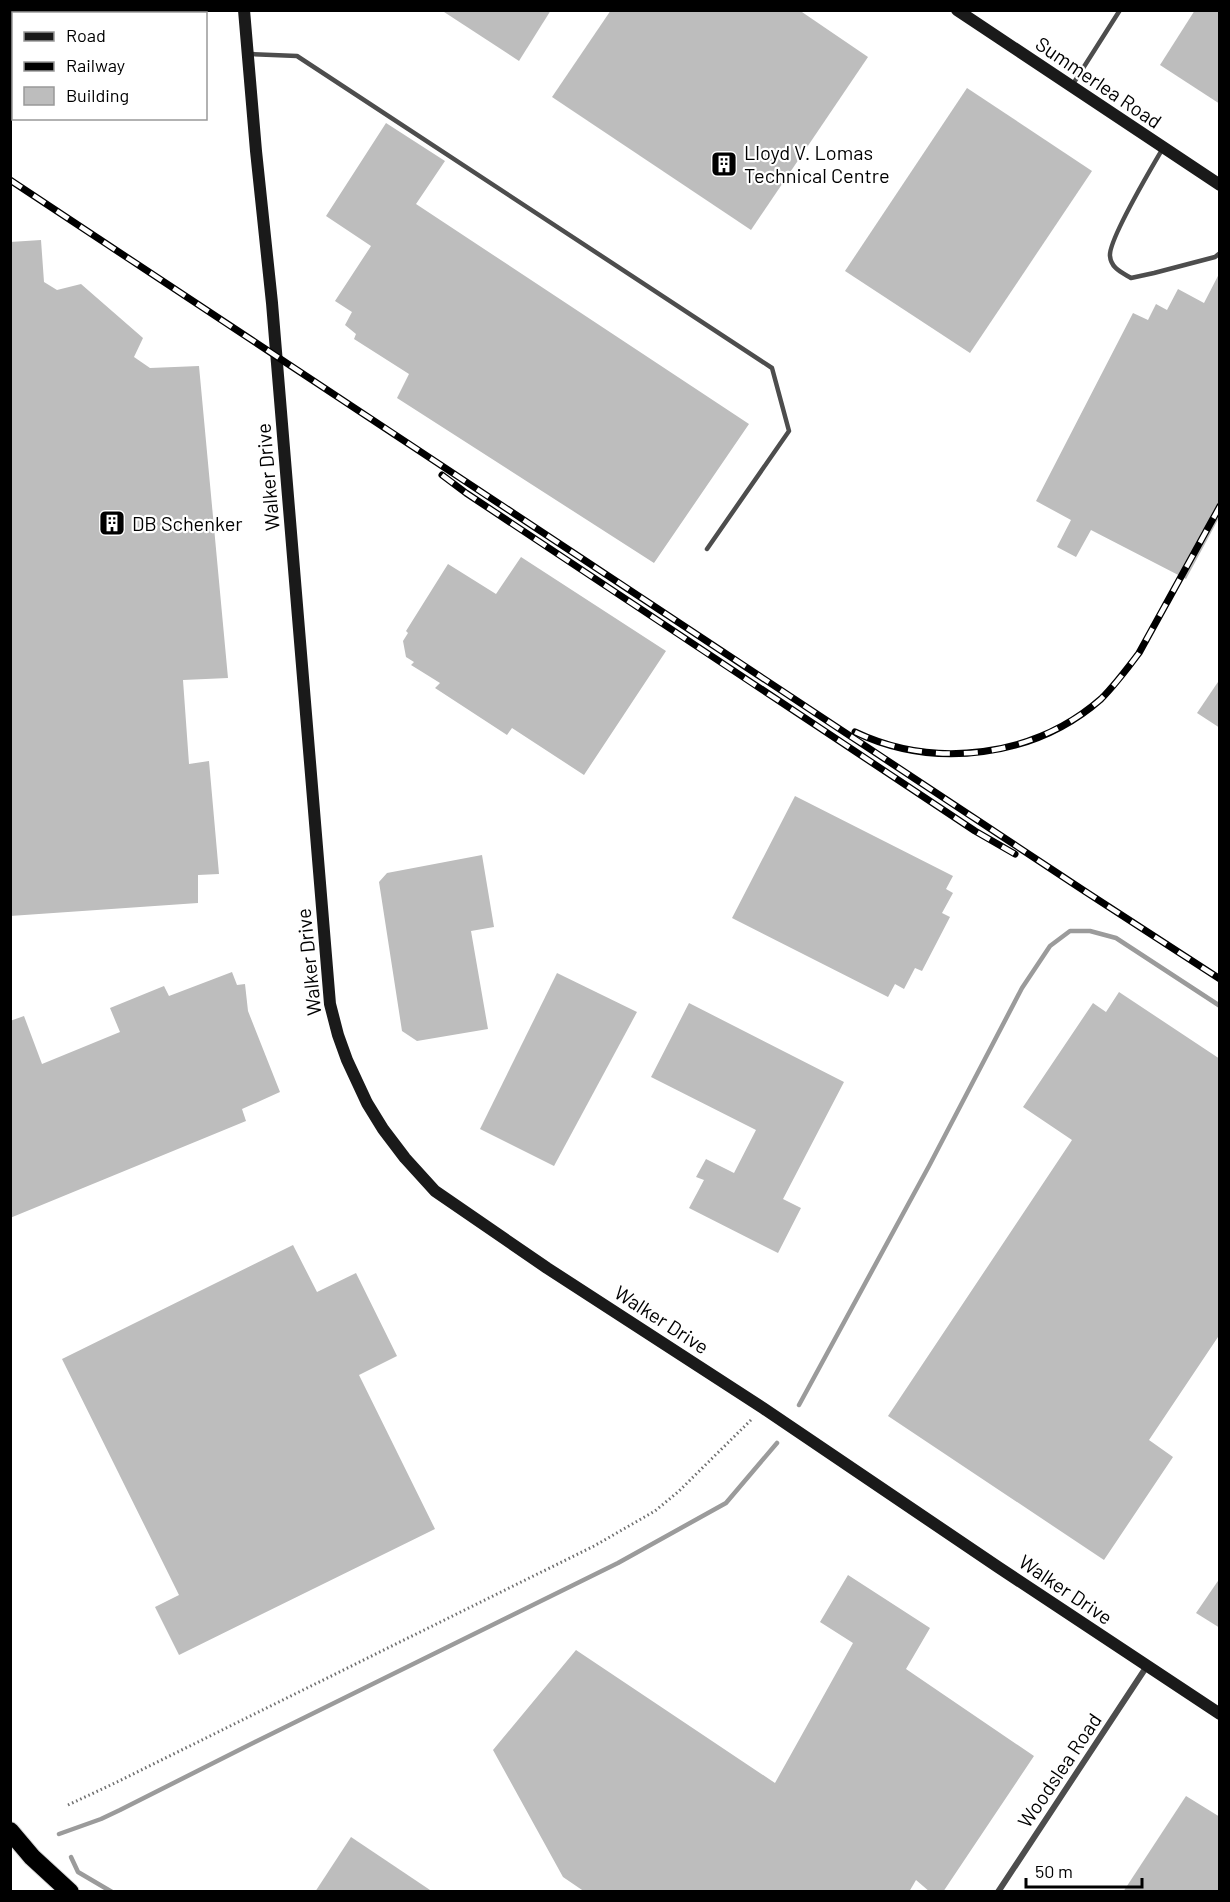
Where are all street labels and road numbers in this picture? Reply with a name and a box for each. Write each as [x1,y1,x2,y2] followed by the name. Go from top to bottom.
[1031,31,1167,133] street label: Summerlea Road
[250,422,284,532] street label: Walker Drive
[290,907,326,1017] street label: Walker Drive
[610,1280,714,1358] street label: Walker Drive
[1015,1549,1117,1629] street label: Walker Drive
[1012,1708,1106,1832] street label: Woodslea Road

